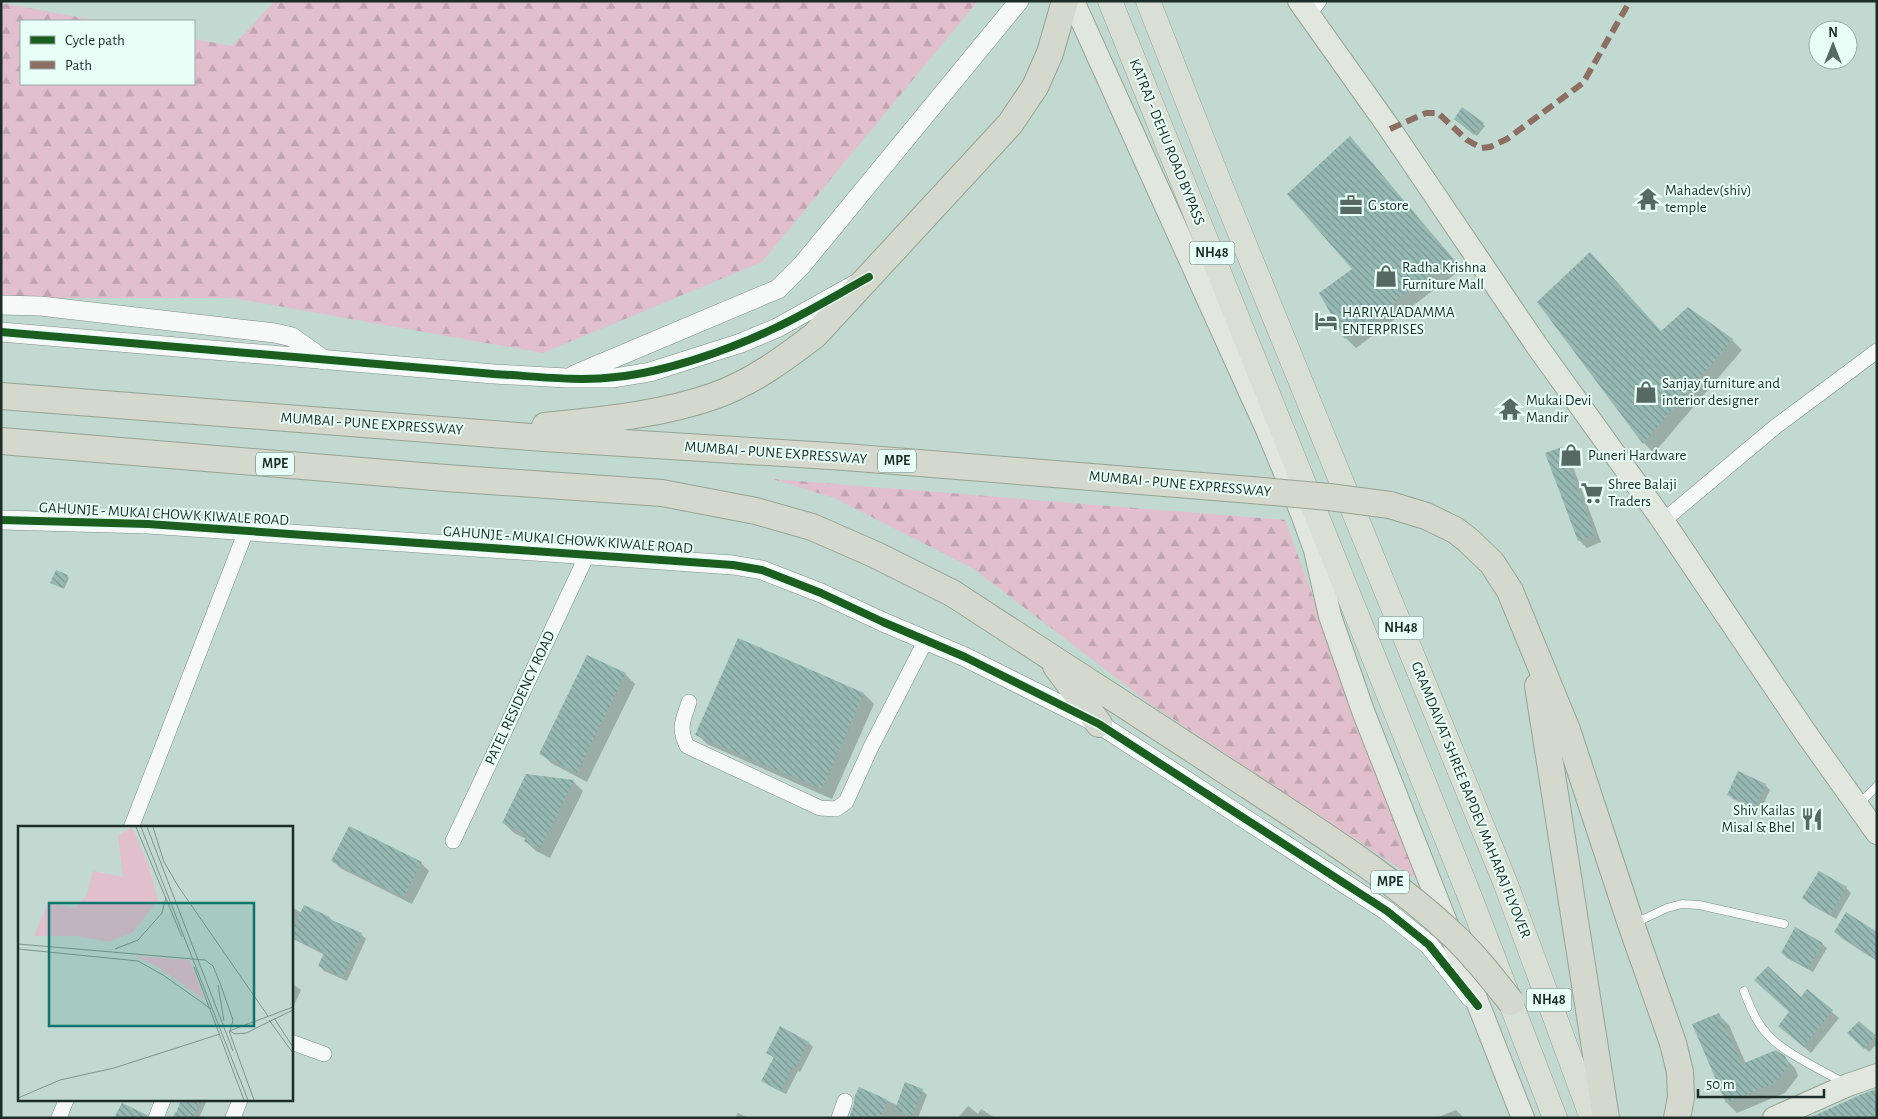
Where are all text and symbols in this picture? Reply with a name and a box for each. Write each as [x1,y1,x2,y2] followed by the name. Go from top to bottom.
[20,20,195,85] legend
[1808,20,1858,70] north arrow
[1828,26,1838,40] text: N
[65,33,125,48] text: Cycle path
[1127,57,1207,227] street label: KATRAJ - DEHU ROAD BYPASS
[65,58,92,73] text: Path
[1665,183,1752,215] place label: Mahadev(shiv) temple
[1635,186,1661,212] temple icon: Mahadev(shiv) temple
[1338,192,1364,218] office icon: G store
[1368,198,1409,213] place label: G store
[1190,242,1234,264] road number: NH48
[1402,260,1486,292] place label: Radha Krishna Furniture Mall
[1373,263,1399,289] shop icon: Radha Krishna Furniture Mall
[1342,305,1455,337] place label: HARIYALADAMMA ENTERPRISES
[1313,308,1339,334] hotel icon: HARIYALADAMMA ENTERPRISES
[1662,376,1780,408] place label: Sanjay furniture and interior designer
[1633,379,1659,405] shop icon: Sanjay furniture and interior designer
[1526,393,1591,425] place label: Mukai Devi Mandir
[1497,396,1523,422] temple icon: Mukai Devi Mandir
[280,410,464,438] street label: MUMBAI - PUNE EXPRESSWAY
[684,439,868,467] street label: MUMBAI - PUNE EXPRESSWAY
[1558,442,1584,468] shop icon: Puneri Hardware
[1588,448,1687,463] place label: Puneri Hardware
[878,450,916,472] road number: MPE
[256,452,294,476] road number: MPE
[1088,469,1272,499] street label: MUMBAI - PUNE EXPRESSWAY
[1608,477,1677,509] place label: Shree Balaji Traders
[1579,480,1605,506] supermarket icon: Shree Balaji Traders
[39,500,290,528] street label: GAHUNJE - MUKAI CHOWK KIWALE ROAD
[443,524,694,556] street label: GAHUNJE - MUKAI CHOWK KIWALE ROAD
[1378,616,1424,640] road number: NH48
[482,628,558,767] street label: PATEL RESIDENCY ROAD
[1408,660,1534,940] street label: GRAMDAIVAT SHREE BAPDEV MAHARAJ FLYOVER
[1722,803,1795,835] place label: Shiv Kailas Misal & Bhel
[1799,806,1825,832] restaurant icon: Shiv Kailas Misal & Bhel
[18,826,292,1102] inset map
[1371,870,1409,894] road number: MPE
[1526,988,1572,1012] road number: NH48
[1698,1066,1824,1098] scale bar
[1706,1077,1735,1092] text: 50 m

